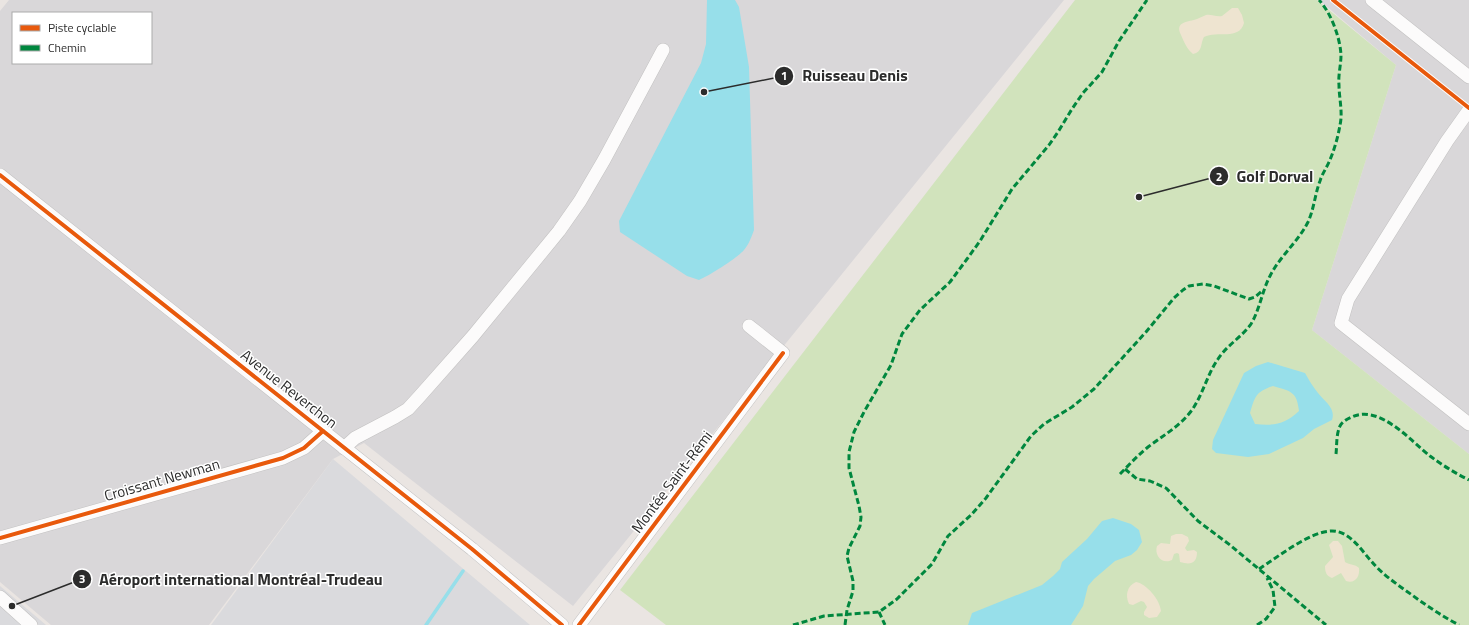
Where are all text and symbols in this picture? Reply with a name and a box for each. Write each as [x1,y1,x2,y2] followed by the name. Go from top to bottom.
[12,12,152,64] legend
[48,18,116,37] text: Piste cyclable
[48,38,86,57] text: Chemin
[774,62,916,90] callout: Ruisseau Denis
[802,63,908,87] text: Ruisseau Denis
[781,66,787,85] text: 1
[1209,162,1322,190] callout: Golf Dorval
[1237,164,1313,188] text: Golf Dorval
[1216,167,1222,186] text: 2
[236,344,343,434] street label: Avenue Reverchon
[625,426,718,538] street label: Montée Saint-Rémi
[101,452,222,507] street label: Croissant Newman
[72,565,391,593] callout: Aéroport international Montréal-Trudeau
[99,567,383,591] text: Aéroport international Montréal-Trudeau
[79,569,85,588] text: 3

